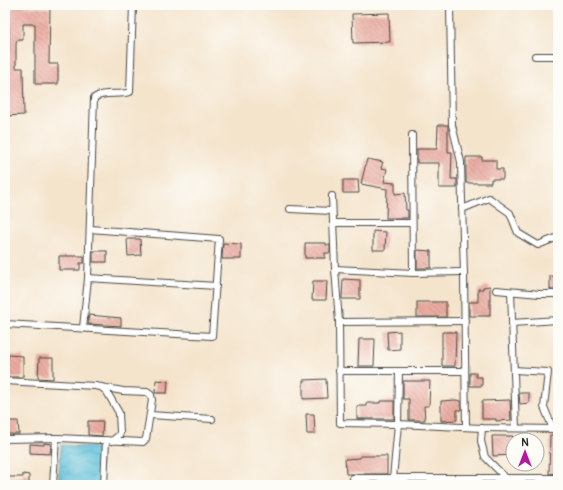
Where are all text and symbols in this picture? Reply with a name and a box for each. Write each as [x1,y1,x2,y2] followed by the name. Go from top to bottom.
[505,432,545,472] north arrow
[521,436,529,449] text: N

